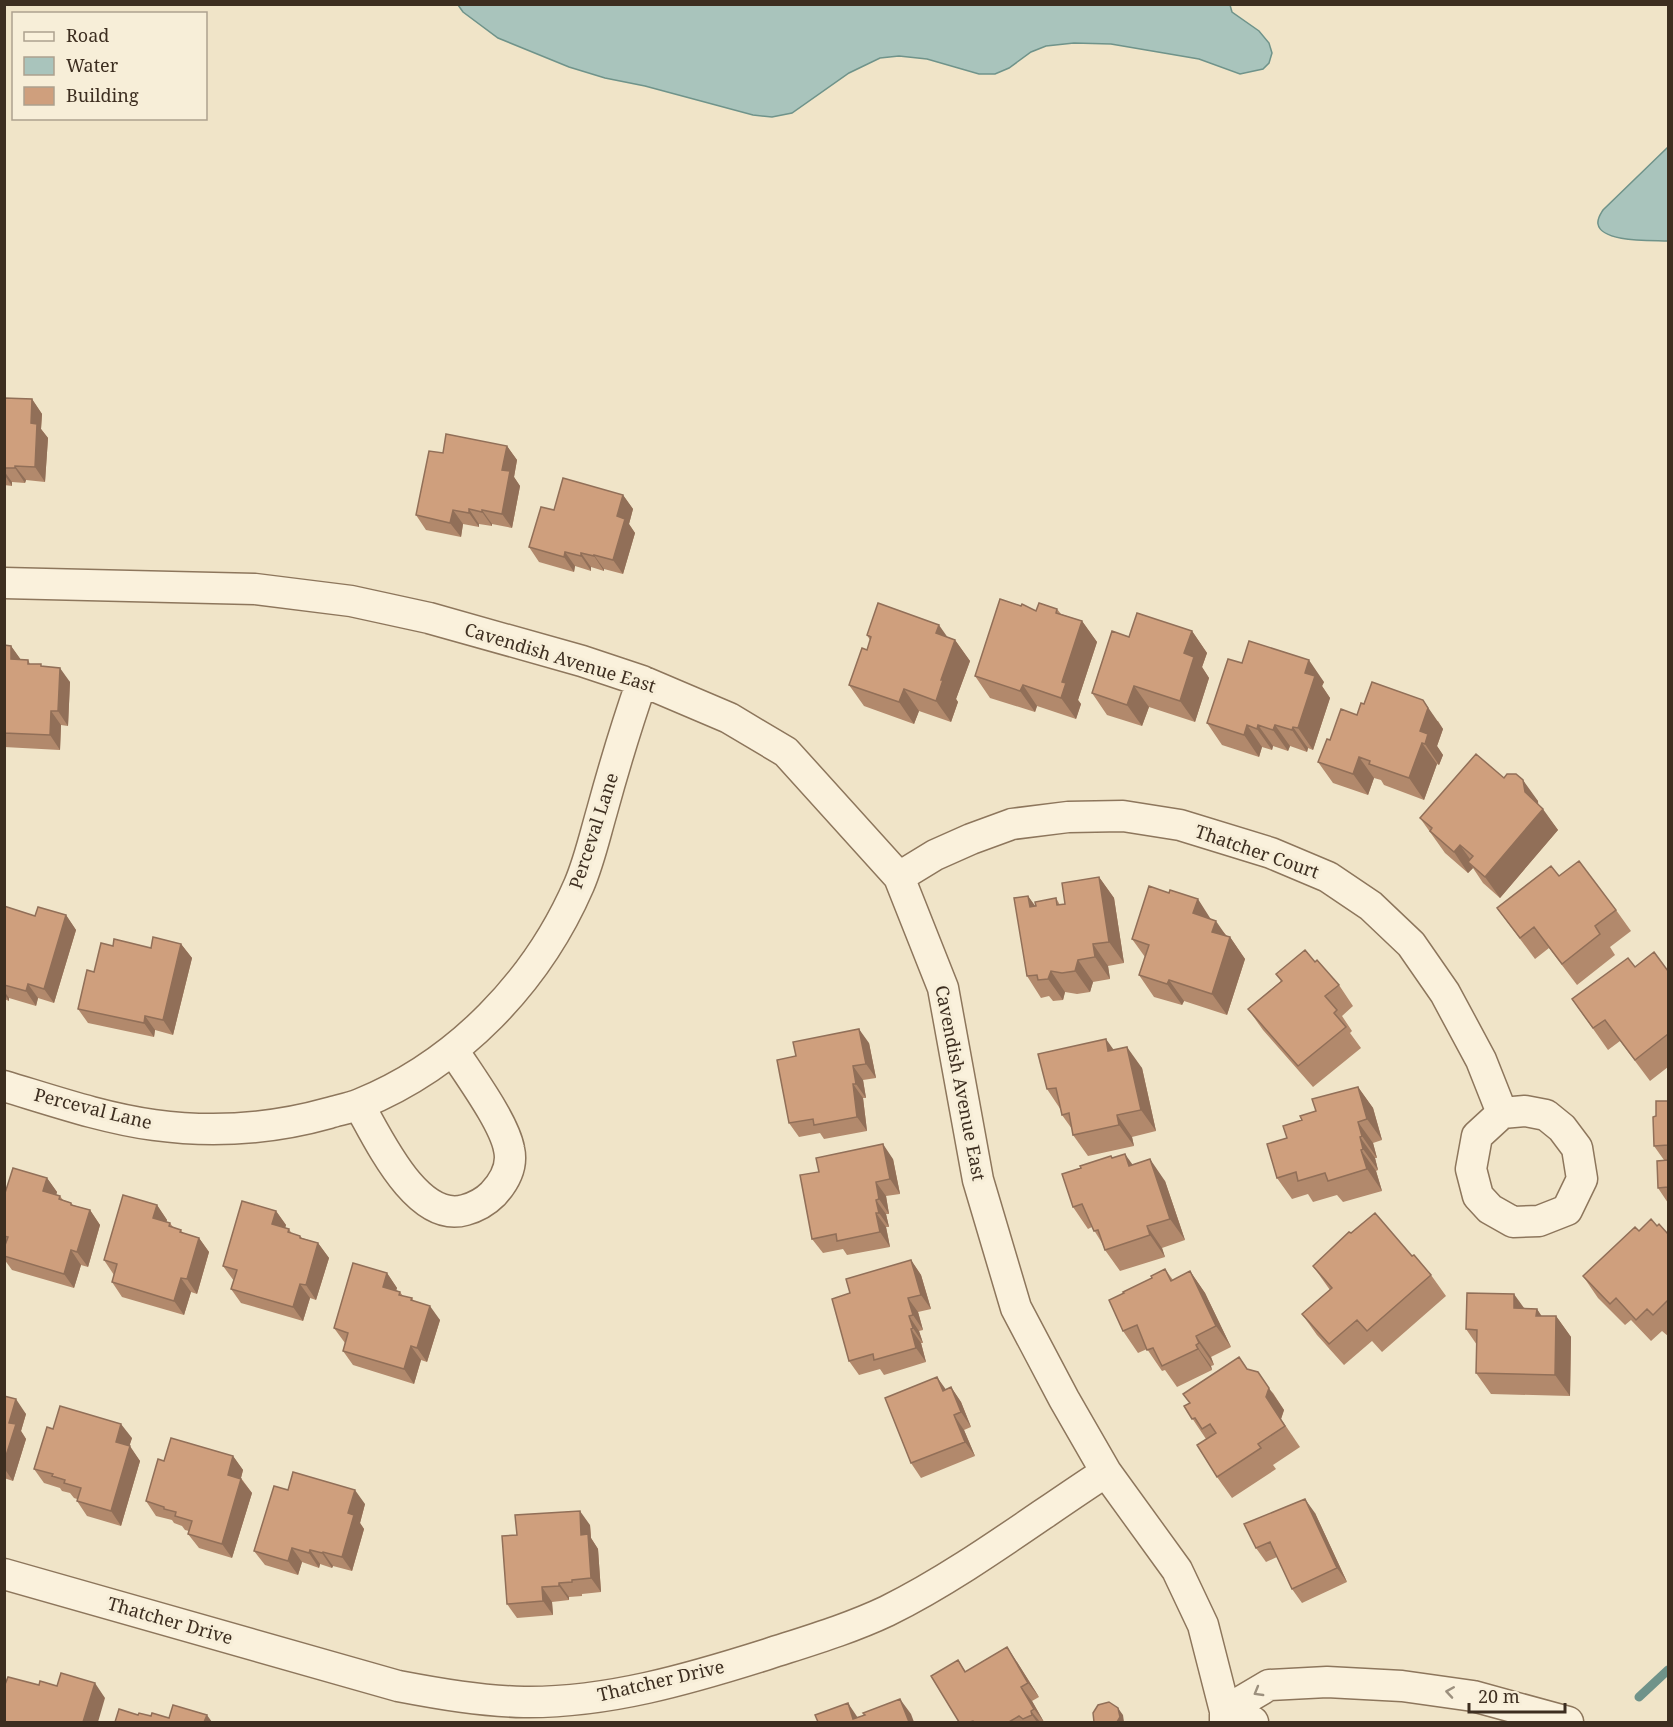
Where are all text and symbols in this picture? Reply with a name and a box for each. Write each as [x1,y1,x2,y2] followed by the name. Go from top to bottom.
[12,12,207,120] legend
[66,23,109,47] text: Road
[66,53,119,77] text: Water
[66,83,139,107] text: Building
[462,617,659,698] street label: Cavendish Avenue East
[563,770,623,892] street label: Perceval Lane
[1192,819,1323,884] street label: Thatcher Court
[930,983,992,1183] street label: Cavendish Avenue East
[32,1082,155,1134] street label: Perceval Lane
[105,1591,236,1649] street label: Thatcher Drive
[595,1654,727,1706] street label: Thatcher Drive
[1469,1676,1565,1714] scale bar
[1478,1684,1520,1708] text: 20 m
[1254,1685,1264,1696] one-way arrow
[1446,1686,1456,1699] one-way arrow

